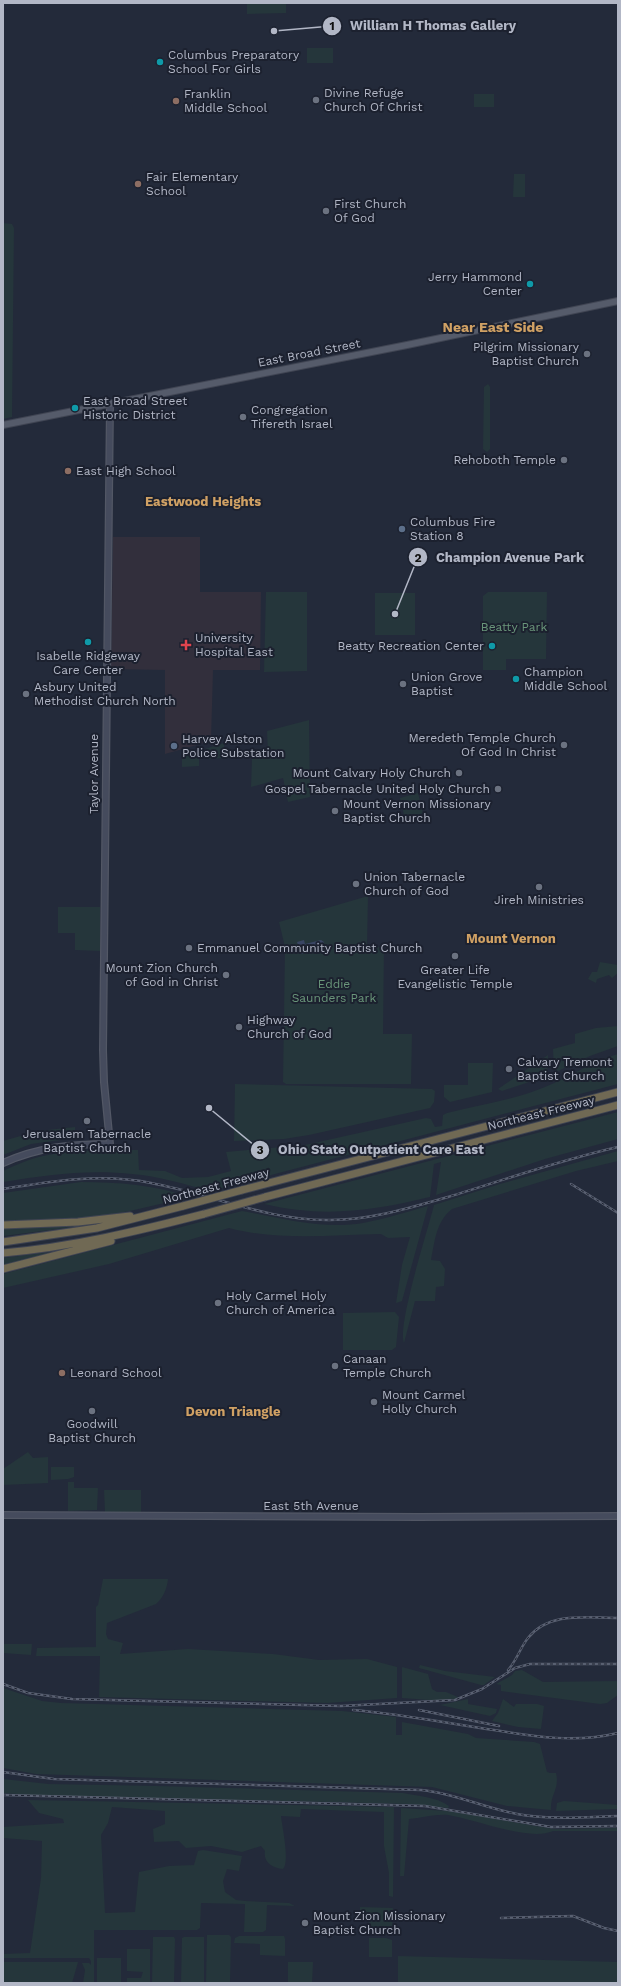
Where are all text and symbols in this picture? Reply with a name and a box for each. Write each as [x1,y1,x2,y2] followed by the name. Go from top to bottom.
[322,13,524,38] callout: William H Thomas Gallery
[350,18,517,33] text: William H Thomas Gallery
[329,19,335,33] text: 1
[168,48,300,76] place label: Columbus Preparatory School For Girls
[155,57,165,67] marker: Columbus Preparatory School For Girls
[324,86,422,114] place label: Divine Refuge Church Of Christ
[184,87,267,115] place label: Franklin Middle School
[311,95,321,105] marker: Divine Refuge Church Of Christ
[171,96,181,106] marker: Franklin Middle School
[146,170,239,198] place label: Fair Elementary School
[133,179,143,189] marker: Fair Elementary School
[334,197,407,225] place label: First Church Of God
[321,206,331,216] marker: First Church Of God
[428,270,522,298] place label: Jerry Hammond Center
[525,279,535,289] marker: Jerry Hammond Center
[443,319,543,335] district label: Near East Side
[257,336,361,370] street label: East Broad Street
[473,340,580,368] place label: Pilgrim Missionary Baptist Church
[582,349,592,359] marker: Pilgrim Missionary Baptist Church
[83,394,187,422] place label: East Broad Street Historic District
[70,403,80,413] marker: East Broad Street Historic District
[251,403,333,431] place label: Congregation Tifereth Israel
[238,412,248,422] marker: Congregation Tifereth Israel
[453,453,556,467] place label: Rehoboth Temple
[559,455,569,465] marker: Rehoboth Temple
[76,464,176,478] place label: East High School
[63,466,73,476] marker: East High School
[145,494,261,509] district label: Eastwood Heights
[410,515,496,543] place label: Columbus Fire Station 8
[397,524,407,534] marker: Columbus Fire Station 8
[408,545,592,570] callout: Champion Avenue Park
[436,550,585,565] text: Champion Avenue Park
[414,551,422,565] text: 2
[481,620,547,634] park label: Beatty Park
[195,631,273,659] place label: University Hospital East
[83,637,93,647] marker: Isabelle Ridgeway Care Center
[180,639,192,651] marker: University Hospital East
[338,639,484,653] place label: Beatty Recreation Center
[487,641,497,651] marker: Beatty Recreation Center
[36,649,141,677] place label: Isabelle Ridgeway Care Center
[524,665,607,693] place label: Champion Middle School
[411,670,483,698] place label: Union Grove Baptist
[511,674,521,684] marker: Champion Middle School
[398,679,408,689] marker: Union Grove Baptist
[34,680,176,708] place label: Asbury United Methodist Church North
[21,689,31,699] marker: Asbury United Methodist Church North
[408,731,556,759] place label: Meredeth Temple Church Of God In Christ
[182,732,284,760] place label: Harvey Alston Police Substation
[87,734,101,814] street label: Taylor Avenue
[559,740,569,750] marker: Meredeth Temple Church Of God In Christ
[169,741,179,751] marker: Harvey Alston Police Substation
[292,766,451,780] place label: Mount Calvary Holy Church
[454,768,464,778] marker: Mount Calvary Holy Church
[265,782,490,796] place label: Gospel Tabernacle United Holy Church
[493,784,503,794] marker: Gospel Tabernacle United Holy Church
[343,797,492,825] place label: Mount Vernon Missionary Baptist Church
[330,806,340,816] marker: Mount Vernon Missionary Baptist Church
[364,870,465,898] place label: Union Tabernacle Church of God
[351,879,361,889] marker: Union Tabernacle Church of God
[534,882,544,892] marker: Jireh Ministries
[494,893,584,907] place label: Jireh Ministries
[466,931,556,946] district label: Mount Vernon
[197,941,422,955] place label: Emmanuel Community Baptist Church
[184,943,194,953] marker: Emmanuel Community Baptist Church
[450,951,460,961] marker: Greater Life Evangelistic Temple
[105,961,218,989] place label: Mount Zion Church of God in Christ
[397,963,513,991] place label: Greater Life Evangelistic Temple
[221,970,231,980] marker: Mount Zion Church of God in Christ
[292,977,376,1005] park label: Eddie Saunders Park
[247,1013,332,1041] place label: Highway Church of God
[234,1022,244,1032] marker: Highway Church of God
[517,1055,612,1083] place label: Calvary Tremont Baptist Church
[504,1064,514,1074] marker: Calvary Tremont Baptist Church
[486,1093,597,1133] street label: Northeast Freeway
[82,1116,92,1126] marker: Jerusalem Tabernacle Baptist Church
[23,1127,151,1155] place label: Jerusalem Tabernacle Baptist Church
[250,1137,492,1162] callout: Ohio State Outpatient Care East
[278,1142,484,1157] text: Ohio State Outpatient Care East
[256,1143,264,1157] text: 3
[161,1165,272,1207] street label: Northeast Freeway
[226,1289,335,1317] place label: Holy Carmel Holy Church of America
[213,1298,223,1308] marker: Holy Carmel Holy Church of America
[343,1352,431,1380] place label: Canaan Temple Church
[330,1361,340,1371] marker: Canaan Temple Church
[70,1366,162,1380] place label: Leonard School
[57,1368,67,1378] marker: Leonard School
[382,1388,466,1416] place label: Mount Carmel Holly Church
[369,1397,379,1407] marker: Mount Carmel Holly Church
[186,1404,281,1419] district label: Devon Triangle
[87,1406,97,1416] marker: Goodwill Baptist Church
[48,1417,136,1445] place label: Goodwill Baptist Church
[263,1499,359,1513] street label: East 5th Avenue
[313,1909,446,1937] place label: Mount Zion Missionary Baptist Church
[300,1918,310,1928] marker: Mount Zion Missionary Baptist Church

